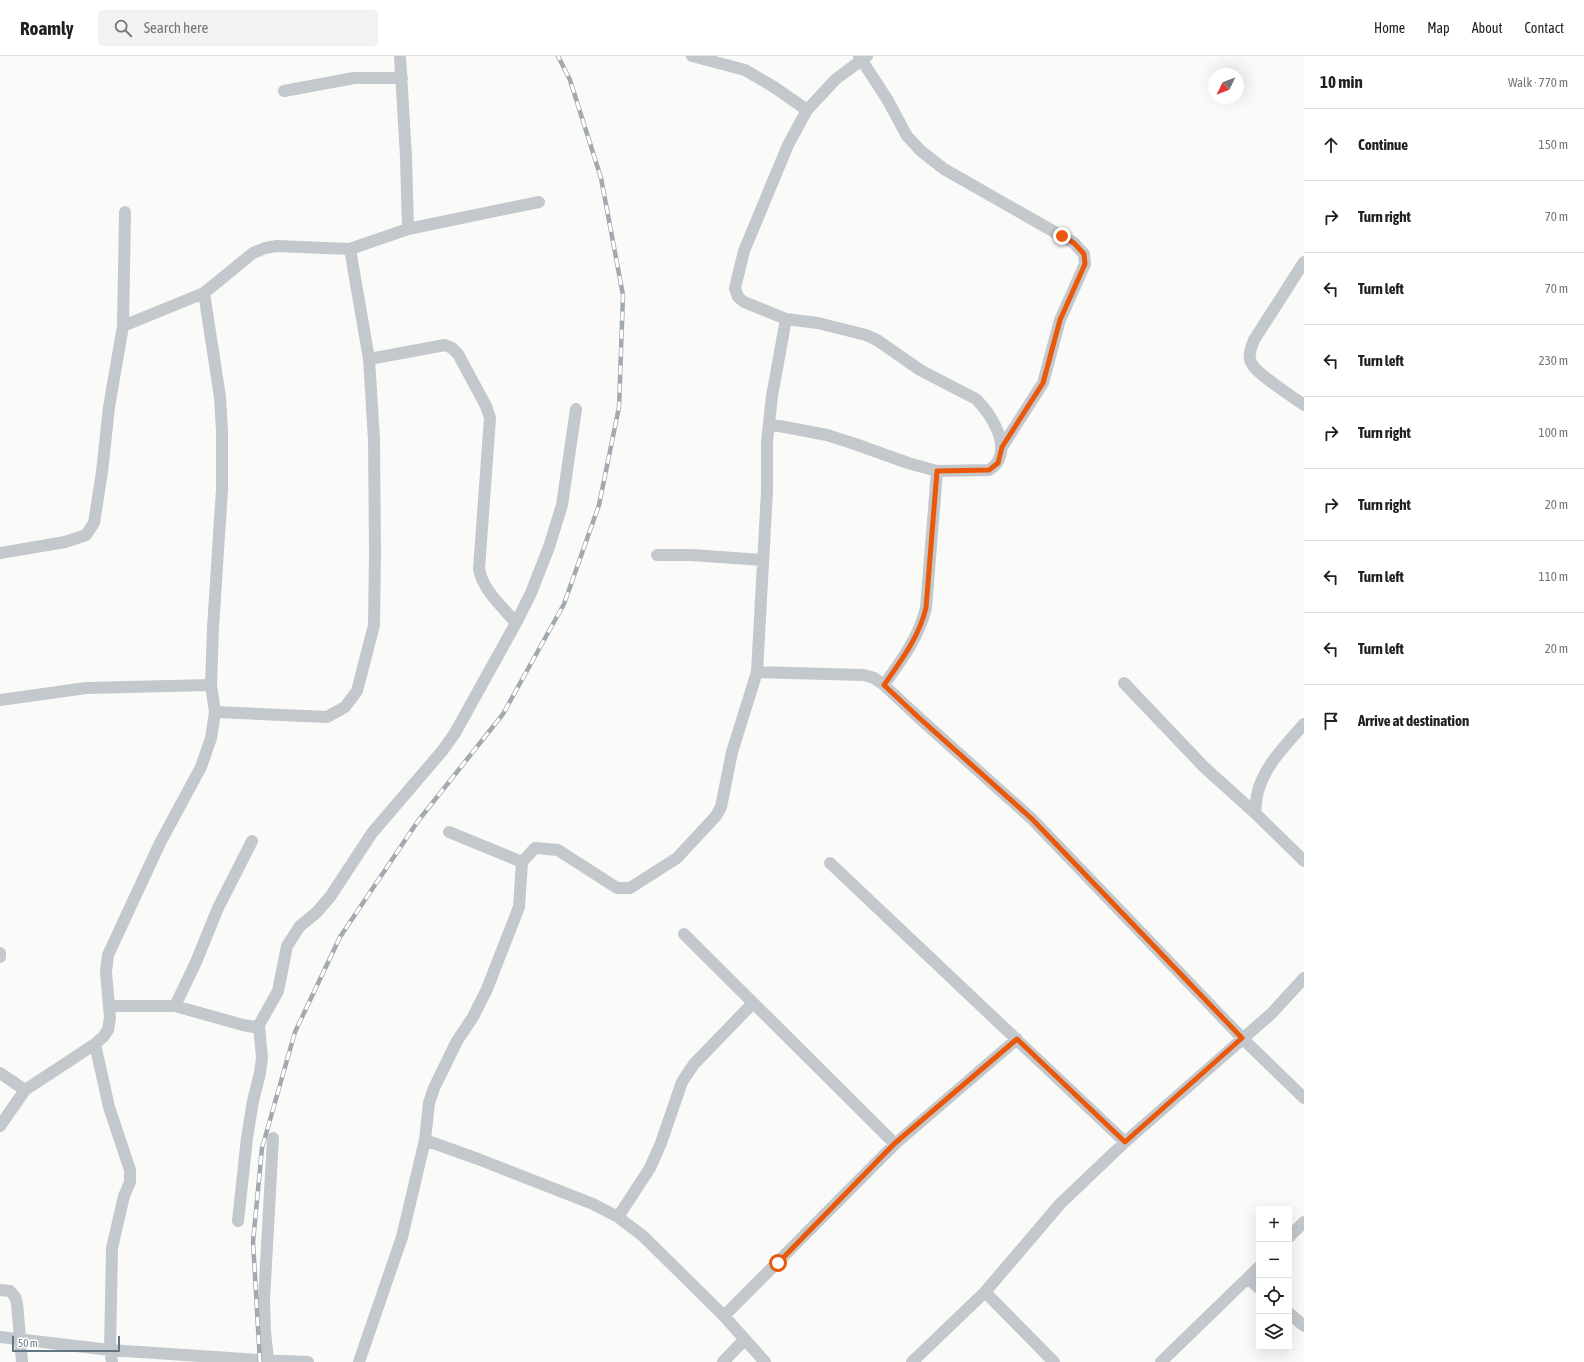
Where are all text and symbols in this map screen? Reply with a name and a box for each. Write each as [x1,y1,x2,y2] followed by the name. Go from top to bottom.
[98,10,378,46] search box
[20,17,74,39] text: Roamly
[112,17,134,39] icon: search
[144,19,208,36] text: Search here
[1374,20,1405,36] text: Home
[1427,20,1450,36] text: Map
[1472,20,1503,36] text: About
[1525,20,1564,36] text: Contact
[1208,68,1244,104] north arrow
[1320,72,1363,92] text: 10 min
[1508,75,1568,90] text: Walk · 770 m
[1320,134,1342,156] icon: ahead
[1358,136,1408,153] text: Continue
[1539,137,1568,152] text: 150 m
[1320,206,1342,228] icon: right
[1358,208,1411,225] text: Turn right
[1545,209,1568,224] text: 70 m
[1053,227,1071,245] route end
[1320,278,1342,300] icon: left
[1358,280,1404,297] text: Turn left
[1545,281,1568,296] text: 70 m
[1320,350,1342,372] icon: left
[1358,352,1404,369] text: Turn left
[1539,353,1568,368] text: 230 m
[1320,422,1342,444] icon: right
[1358,424,1411,441] text: Turn right
[1539,425,1568,440] text: 100 m
[1320,494,1342,516] icon: right
[1358,496,1411,513] text: Turn right
[1545,497,1568,512] text: 20 m
[1320,566,1342,588] icon: left
[1358,568,1404,585] text: Turn left
[1539,569,1568,584] text: 110 m
[1320,638,1342,660] icon: left
[1358,640,1404,657] text: Turn left
[1545,641,1568,656] text: 20 m
[1320,710,1342,732] icon: arrive
[1358,712,1469,729] text: Arrive at destination
[1256,1206,1292,1350] map controls
[1256,1206,1292,1242] button: +
[1256,1242,1292,1278] button: −
[769,1254,787,1272] route start
[1256,1278,1292,1314] button: locate
[1256,1314,1292,1350] button: layers
[12,1334,120,1353] scale bar
[18,1337,38,1349] text: 50 m

